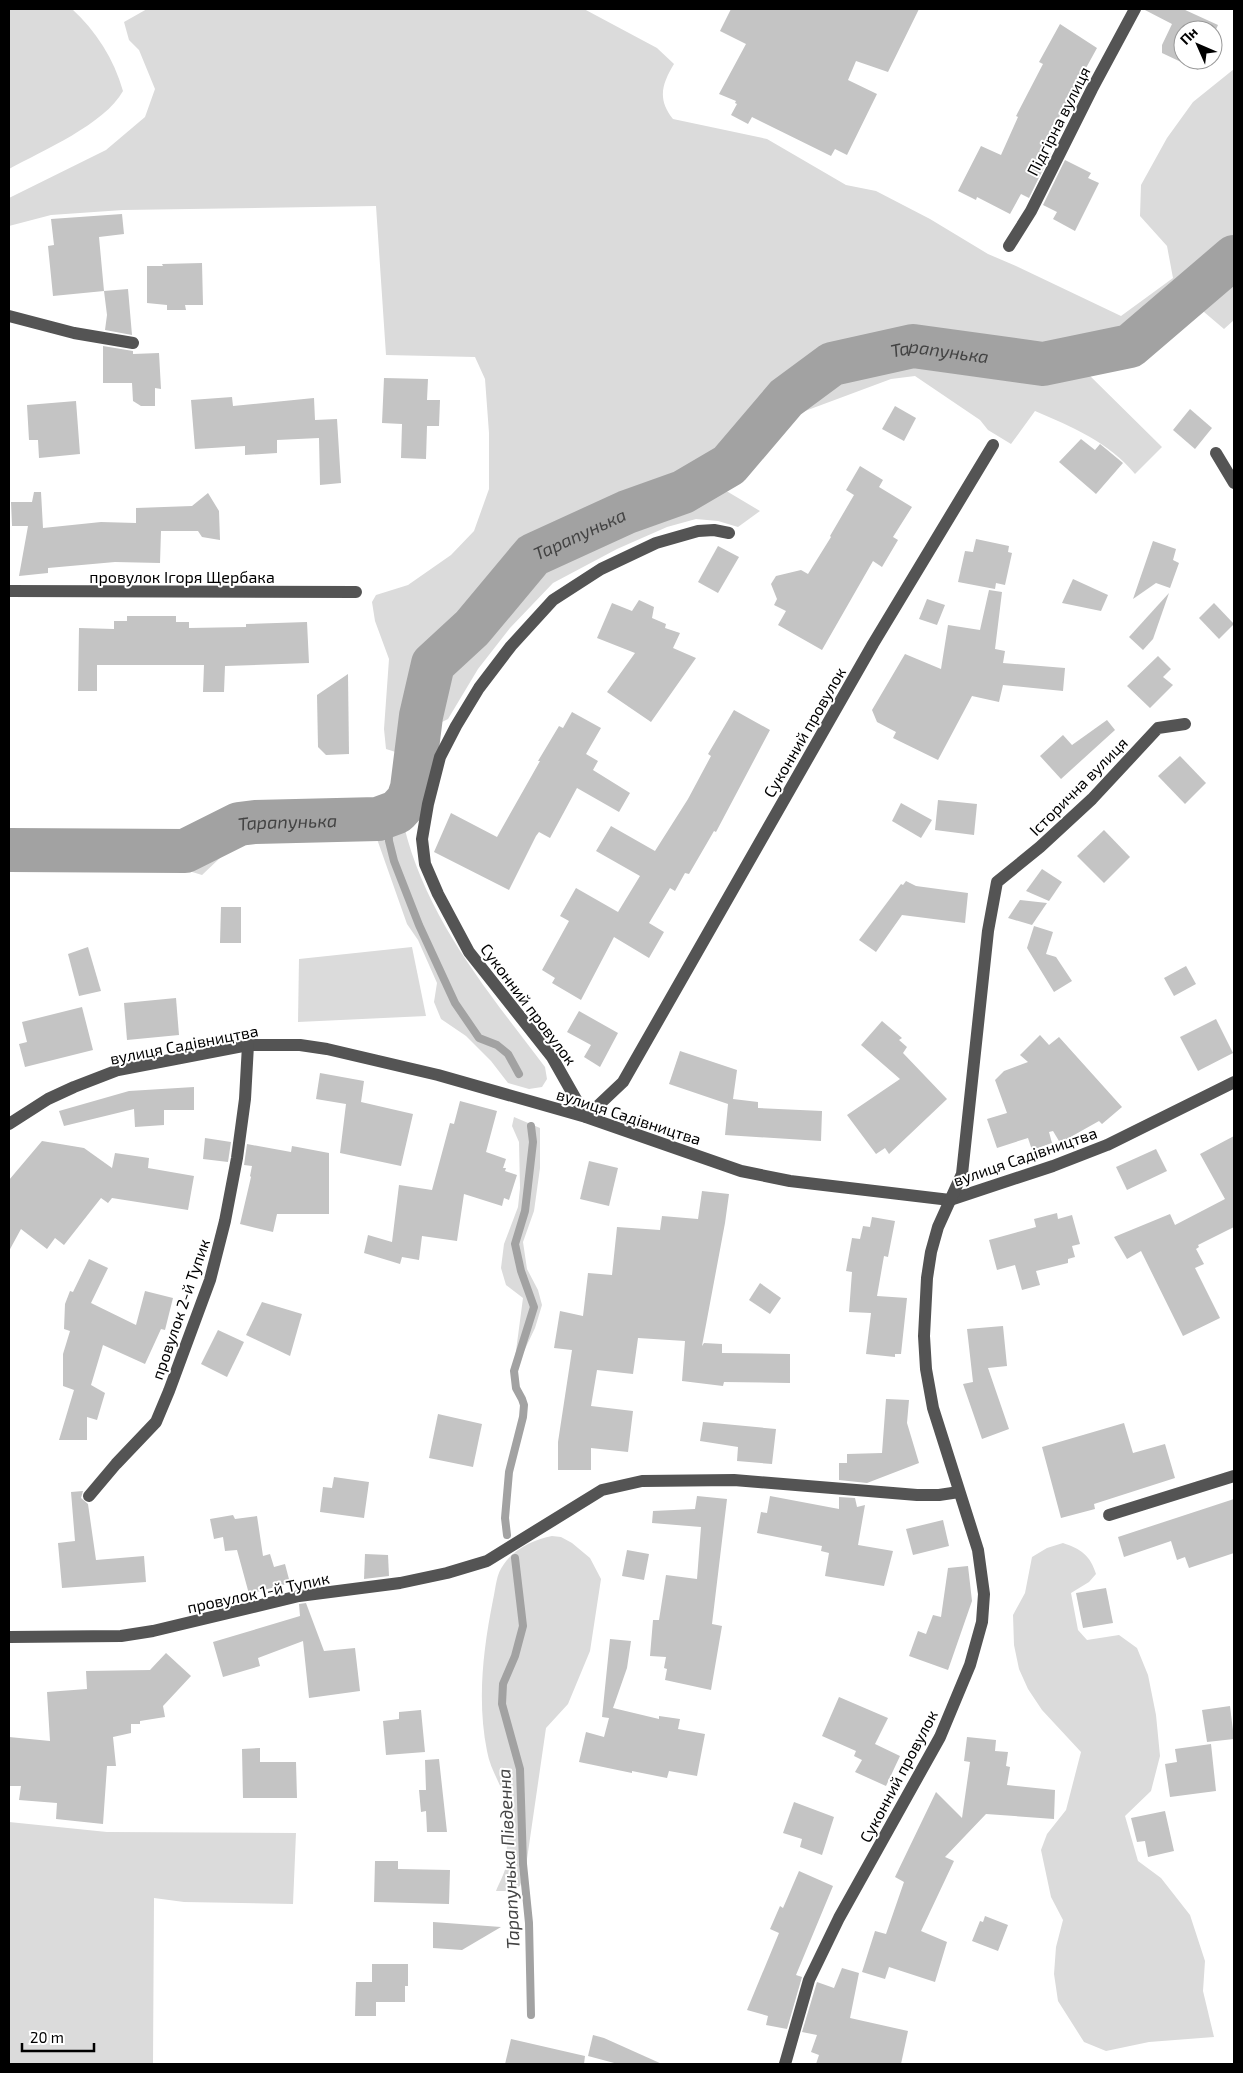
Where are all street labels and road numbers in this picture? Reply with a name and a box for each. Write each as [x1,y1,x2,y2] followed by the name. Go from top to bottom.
[1022,63,1095,179] street label: Підгірна вулиця
[89,567,275,587] street label: провулок Ігоря Щербака
[759,663,850,801] street label: Суконний провулок
[1025,733,1132,840] street label: Історична вулиця
[476,939,581,1069] street label: Суконний провулок
[108,1020,260,1069] street label: вулиця Садівництва
[554,1084,704,1149] street label: вулиця Садівництва
[951,1122,1100,1190] street label: вулиця Садівництва
[147,1236,214,1382] street label: провулок 2-й Тупик
[185,1568,332,1617] street label: провулок 1-й Тупик
[855,1706,942,1846] street label: Суконний провулок

